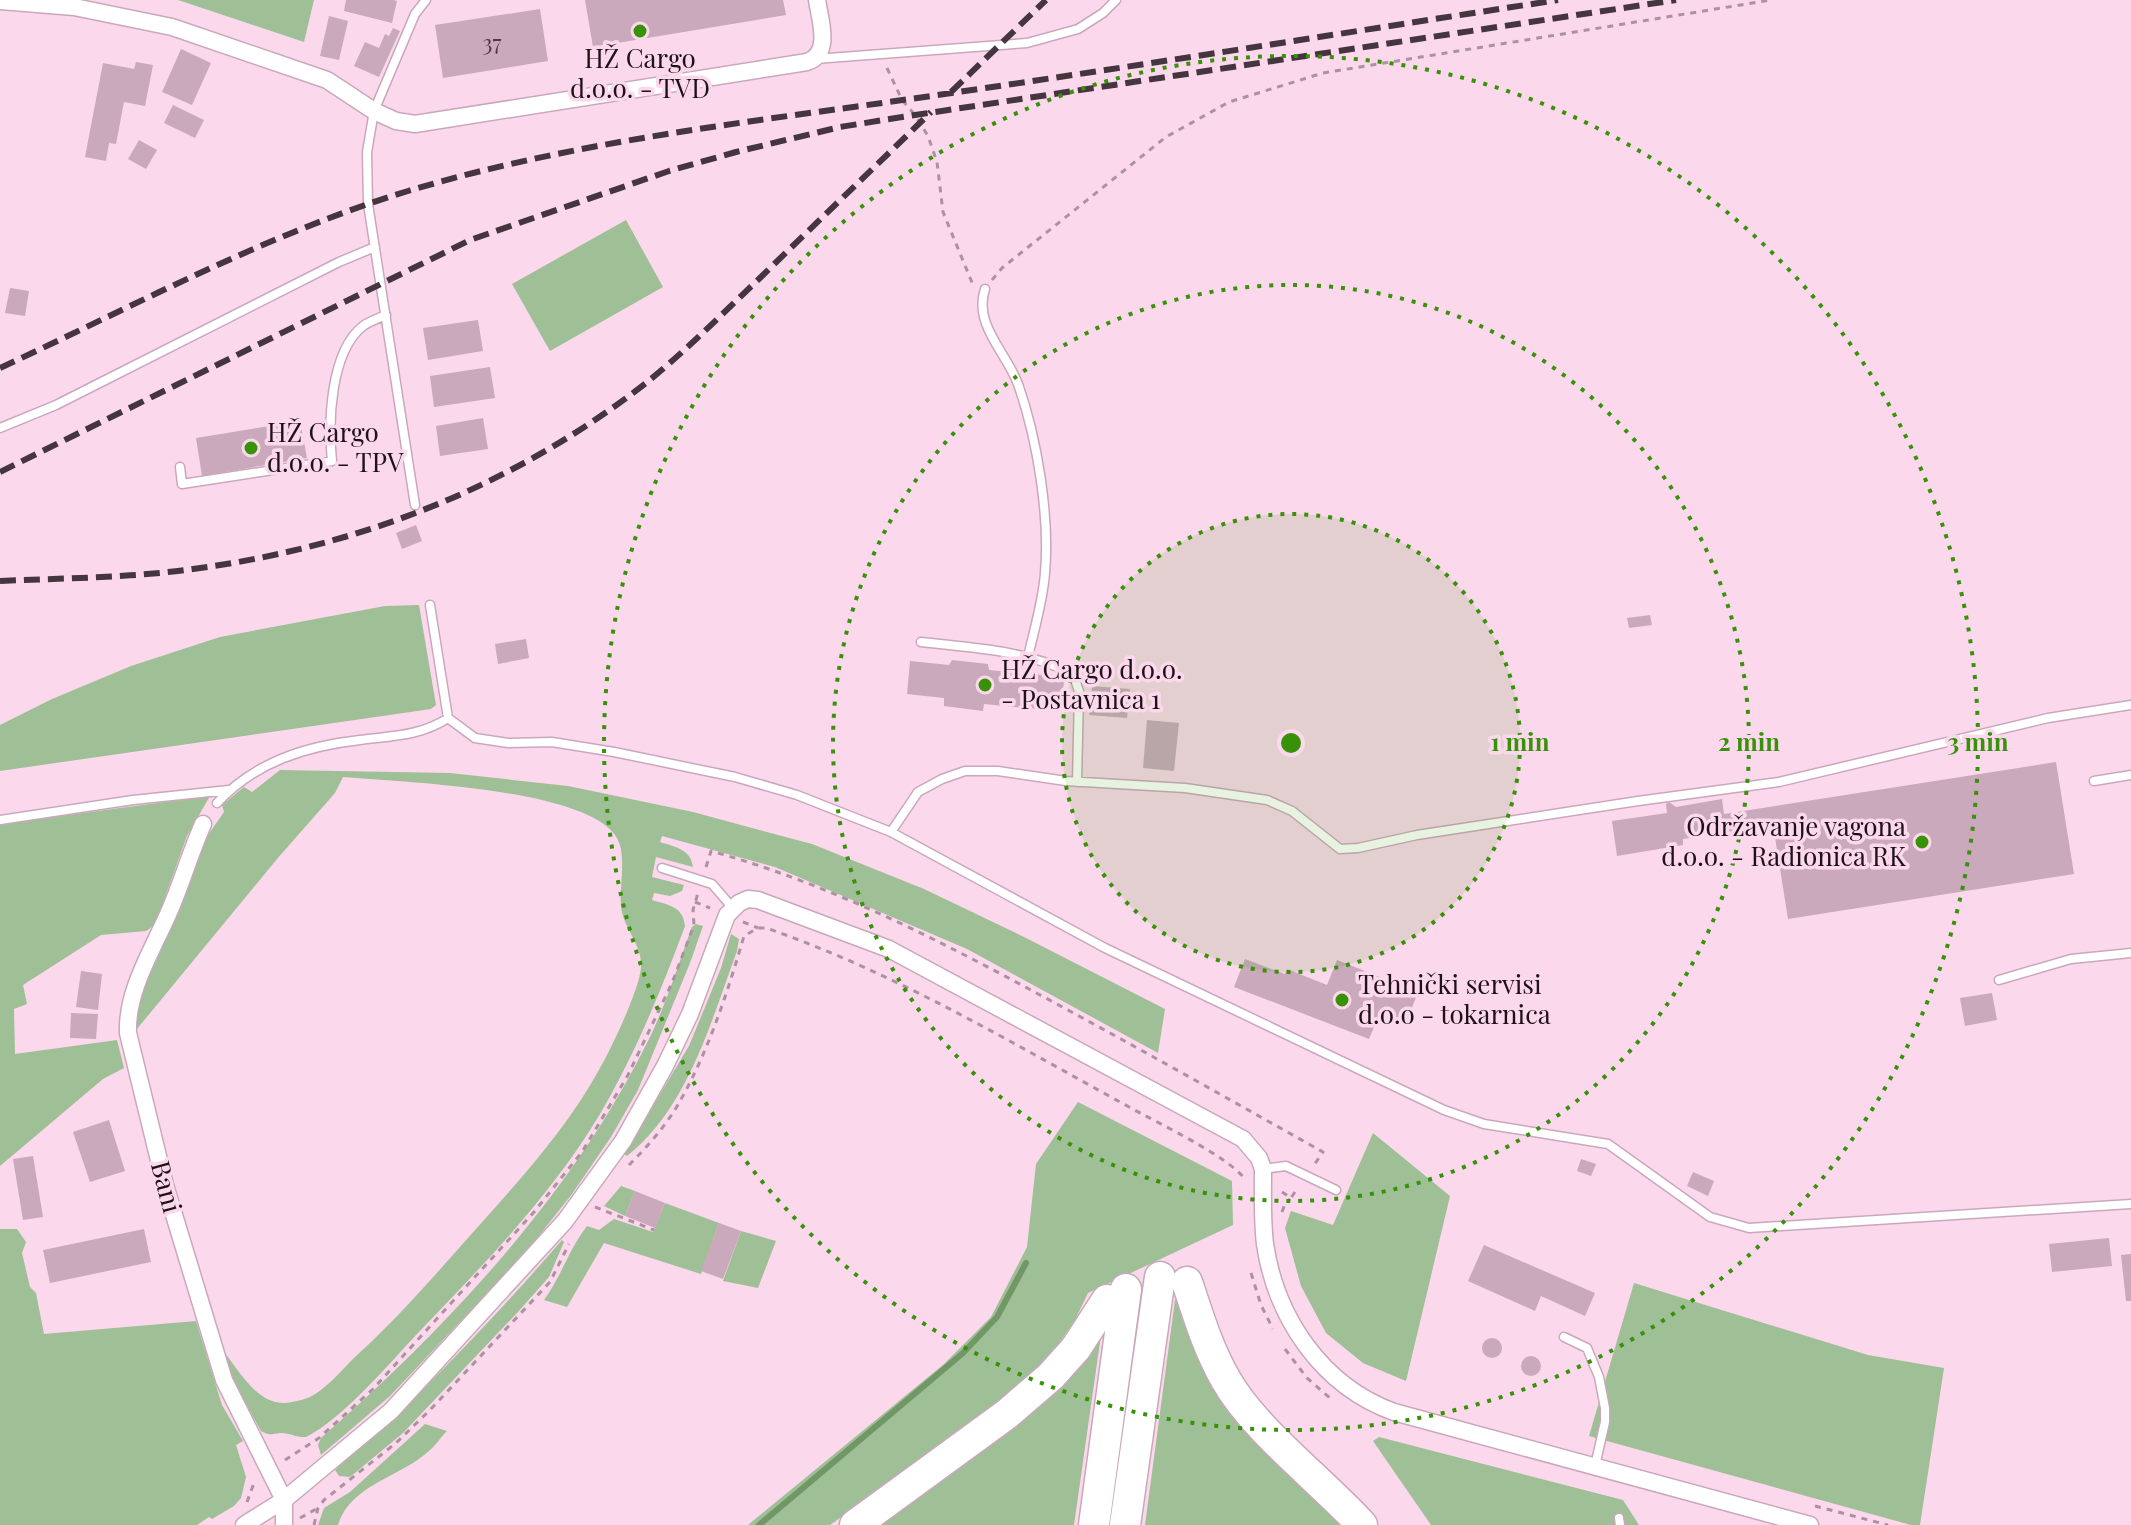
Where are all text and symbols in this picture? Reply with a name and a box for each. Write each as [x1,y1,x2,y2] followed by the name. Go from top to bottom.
[631,22,649,40] marker: HŽ Cargo d.o.o. - TVD
[483,27,501,57] house number: 37
[570,40,710,105] place label: HŽ Cargo d.o.o. - TVD
[267,414,404,479] place label: HŽ Cargo d.o.o. - TPV
[242,439,260,457] marker: HŽ Cargo d.o.o. - TPV
[1001,651,1182,716] place label: HŽ Cargo d.o.o. - Postavnica 1
[976,676,994,694] marker: HŽ Cargo d.o.o. - Postavnica 1
[1491,725,1550,757] text: 1 min
[1718,725,1780,757] text: 2 min
[1947,725,2009,757] text: 3 min
[1277,729,1305,757] centre of rings
[1661,808,1906,873] place label: Održavanje vagona d.o.o. - Radionica RK
[1913,833,1931,851] marker: Održavanje vagona d.o.o. - Radionica RK
[1358,966,1551,1031] place label: Tehnički servisi d.o.o - tokarnica
[1333,991,1351,1009] marker: Tehnički servisi d.o.o - tokarnica
[144,1157,191,1217] street label: Bani

